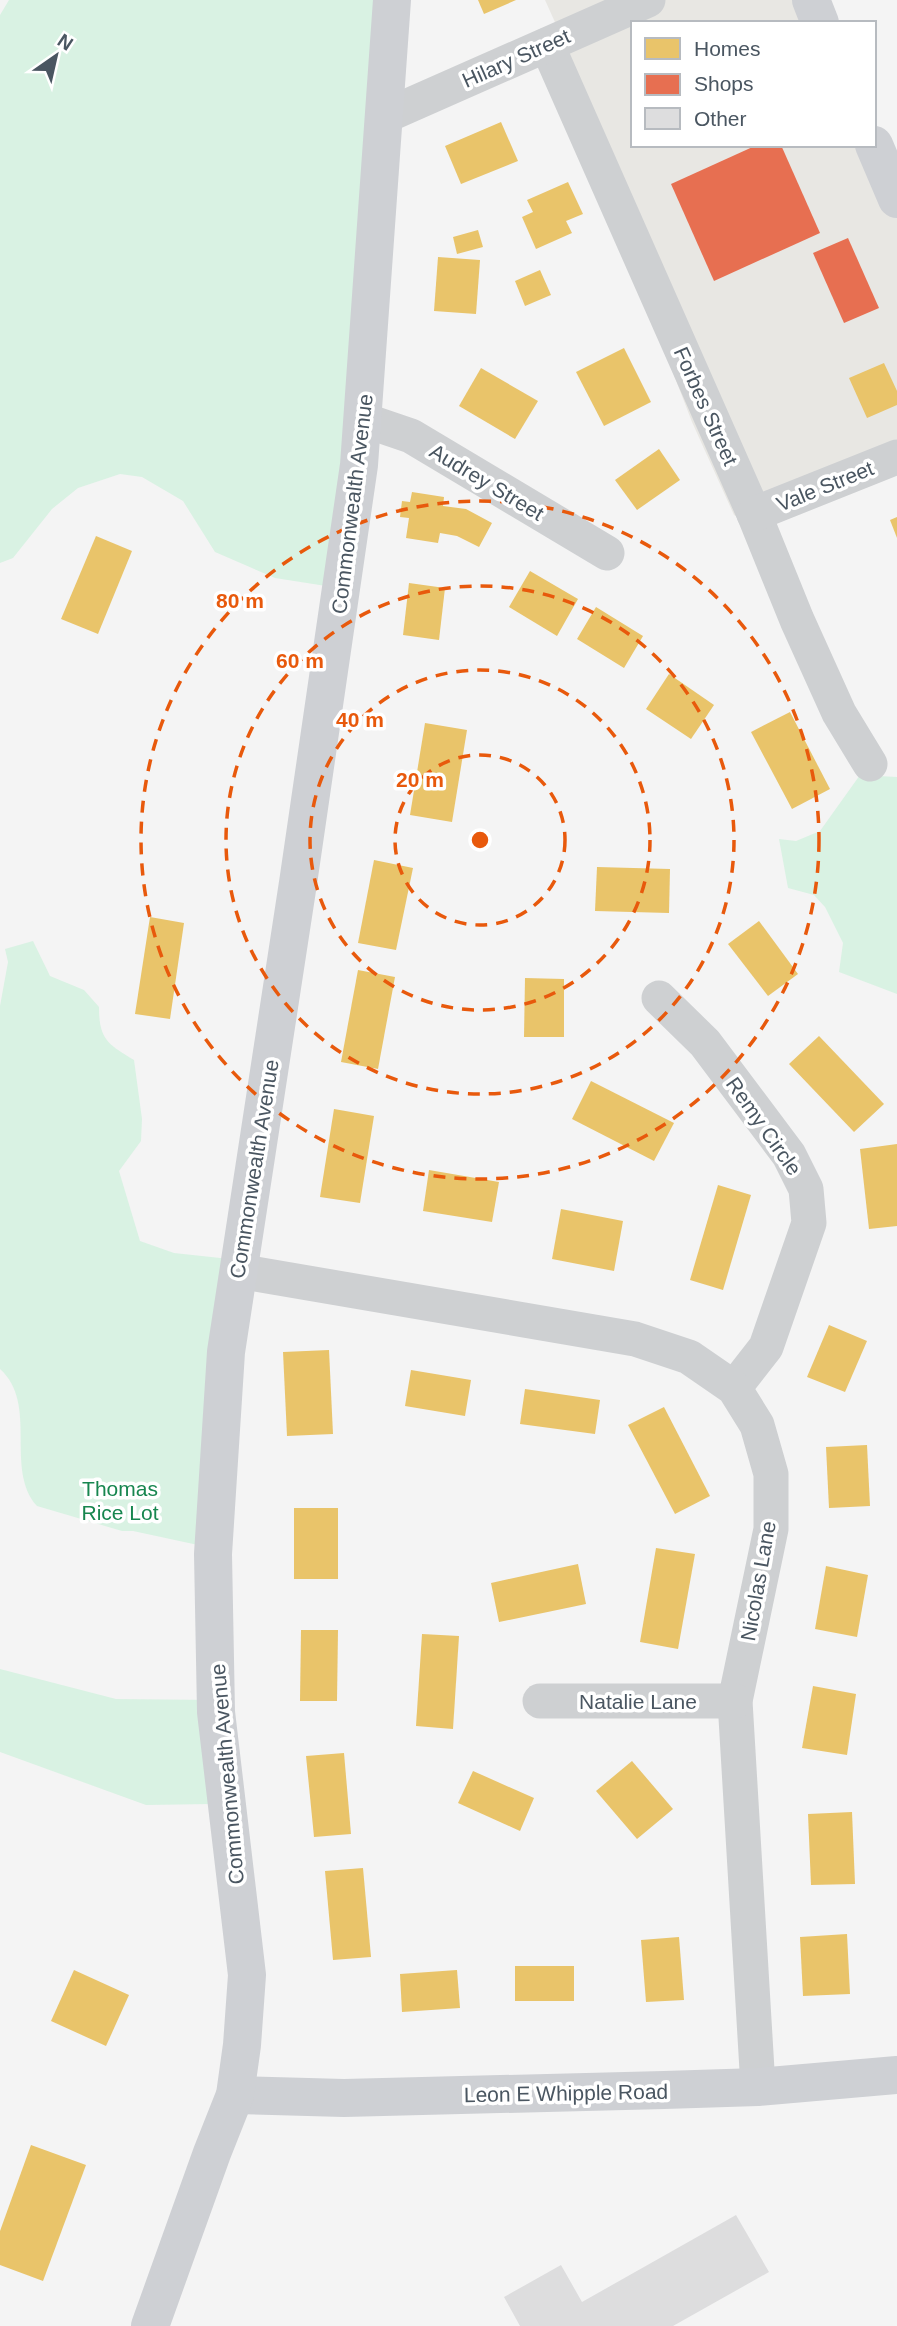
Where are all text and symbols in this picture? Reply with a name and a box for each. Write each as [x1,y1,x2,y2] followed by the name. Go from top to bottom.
[21,21,91,91] north arrow
[631,21,876,147] legend
[459,24,574,92] street label: Hilary Street
[54,30,77,55] text: N
[694,37,761,60] text: Homes
[694,72,754,95] text: Shops
[694,107,747,130] text: Other
[670,343,742,469] street label: Forbes Street
[327,393,377,615] street label: Commonwealth Avenue
[426,439,548,525] street label: Audrey Street
[773,456,877,516] street label: Vale Street
[216,589,264,612] text: 80 m
[276,649,324,672] text: 60 m
[336,708,384,731] text: 40 m
[396,768,444,791] text: 20 m
[468,828,492,852] centre of rings
[225,1058,283,1280] street label: Commonwealth Avenue
[722,1073,806,1179] street label: Remy Circle
[81,1477,159,1524] park label: Thomas Rice Lot
[736,1519,780,1643] street label: Nicolas Lane
[206,1663,248,1885] street label: Commonwealth Avenue
[579,1690,697,1713] street label: Natalie Lane
[464,2080,668,2106] street label: Leon E Whipple Road

